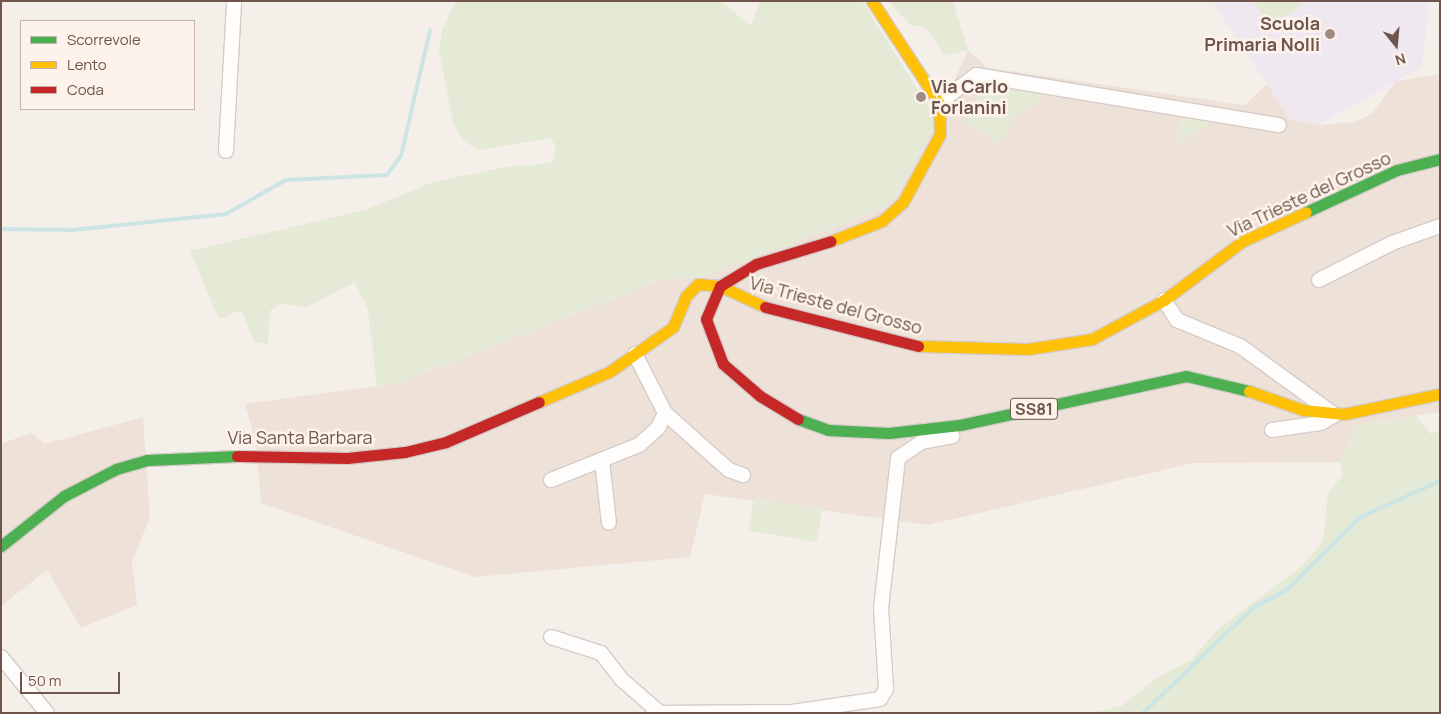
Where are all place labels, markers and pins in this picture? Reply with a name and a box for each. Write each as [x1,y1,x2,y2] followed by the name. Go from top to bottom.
[1204,13,1320,56] place label: Scuola Primaria Nolli
[1324,28,1336,40] marker: Scuola Primaria Nolli
[931,76,1008,118] place label: Via Carlo Forlanini
[915,91,927,103] marker: Via Carlo Forlanini

